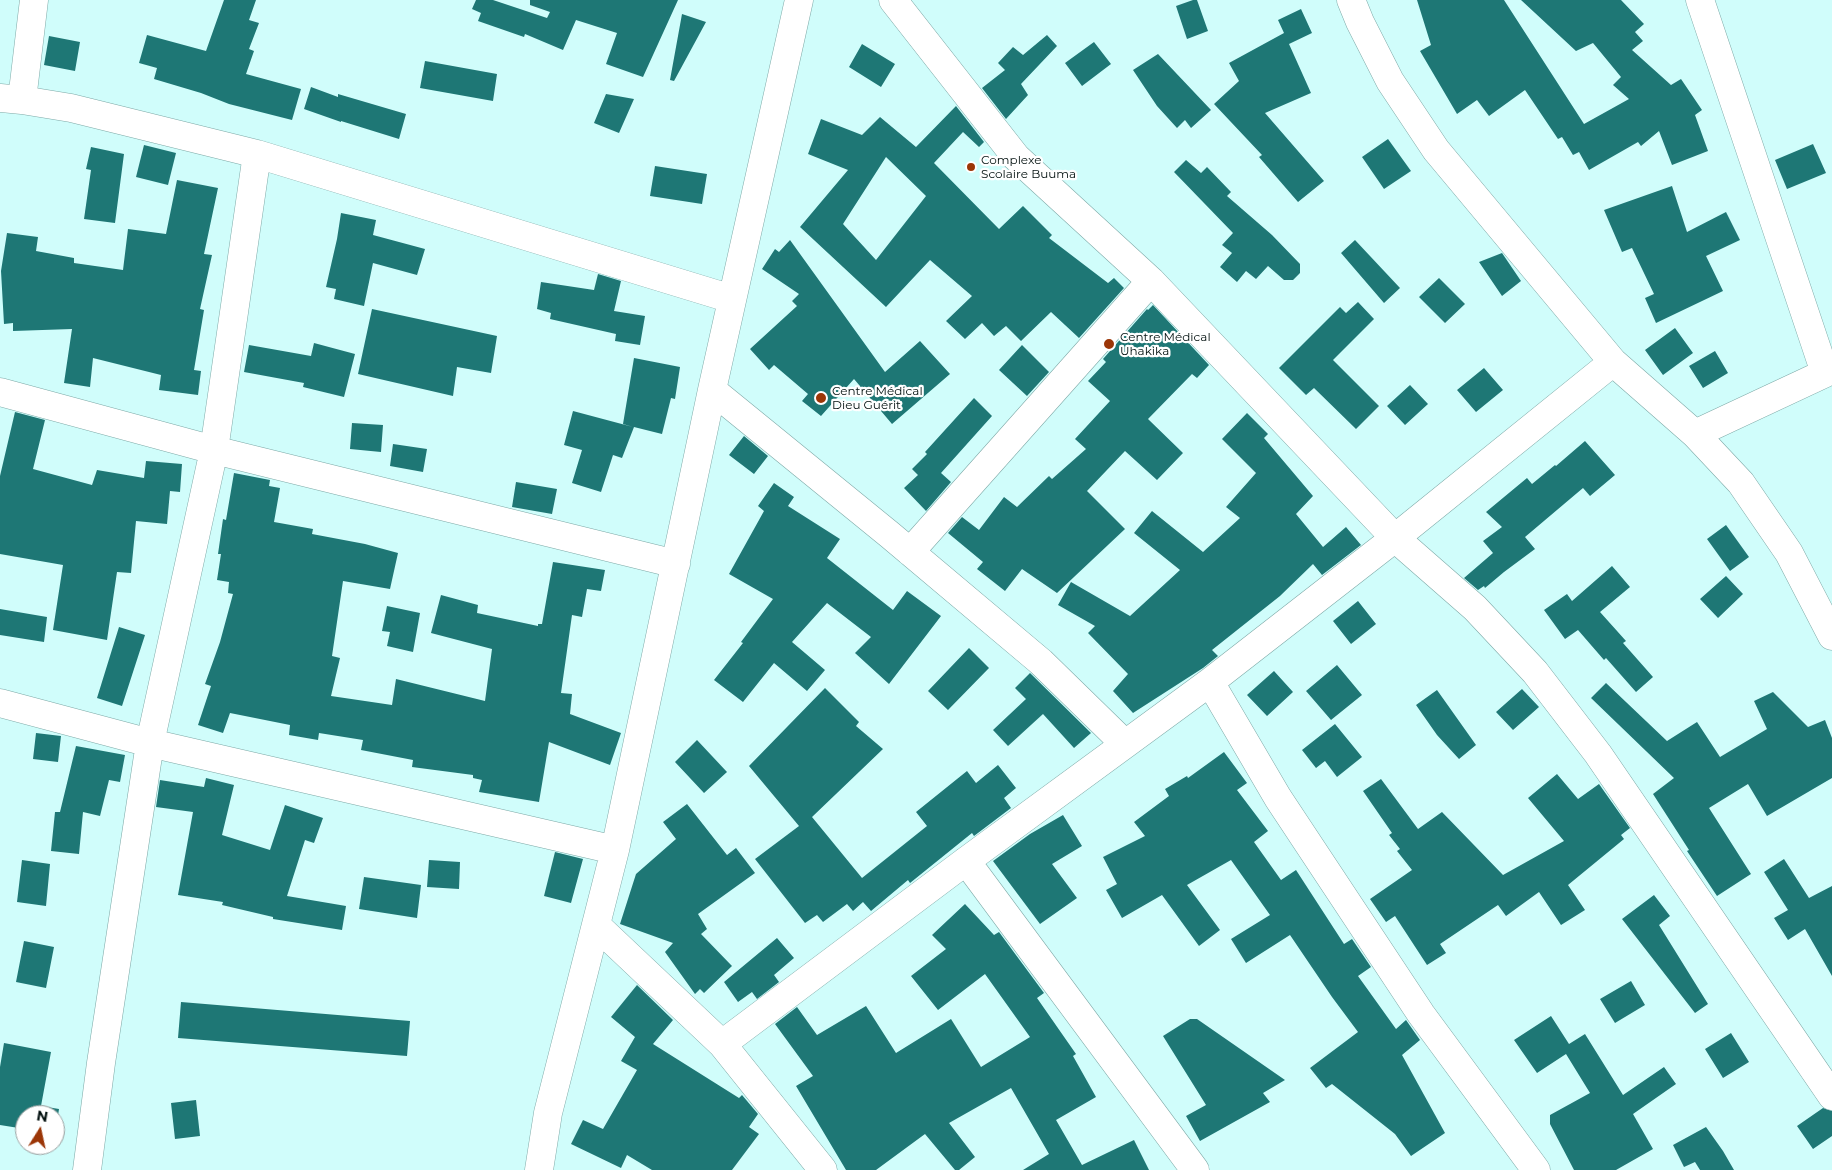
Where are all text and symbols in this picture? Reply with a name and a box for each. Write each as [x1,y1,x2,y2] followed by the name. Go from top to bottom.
[981,153,1076,181] place label: Complexe Scolaire Buuma
[965,161,977,173] marker: Complexe Scolaire Buuma
[1120,330,1211,358] place label: Centre Médical Uhakika
[1102,337,1116,351] marker: Centre Médical Uhakika
[832,384,923,412] place label: Centre Médical Dieu Guérit
[814,391,828,405] marker: Centre Médical Dieu Guérit
[15,1105,65,1155] north arrow
[35,1106,50,1126] text: N

